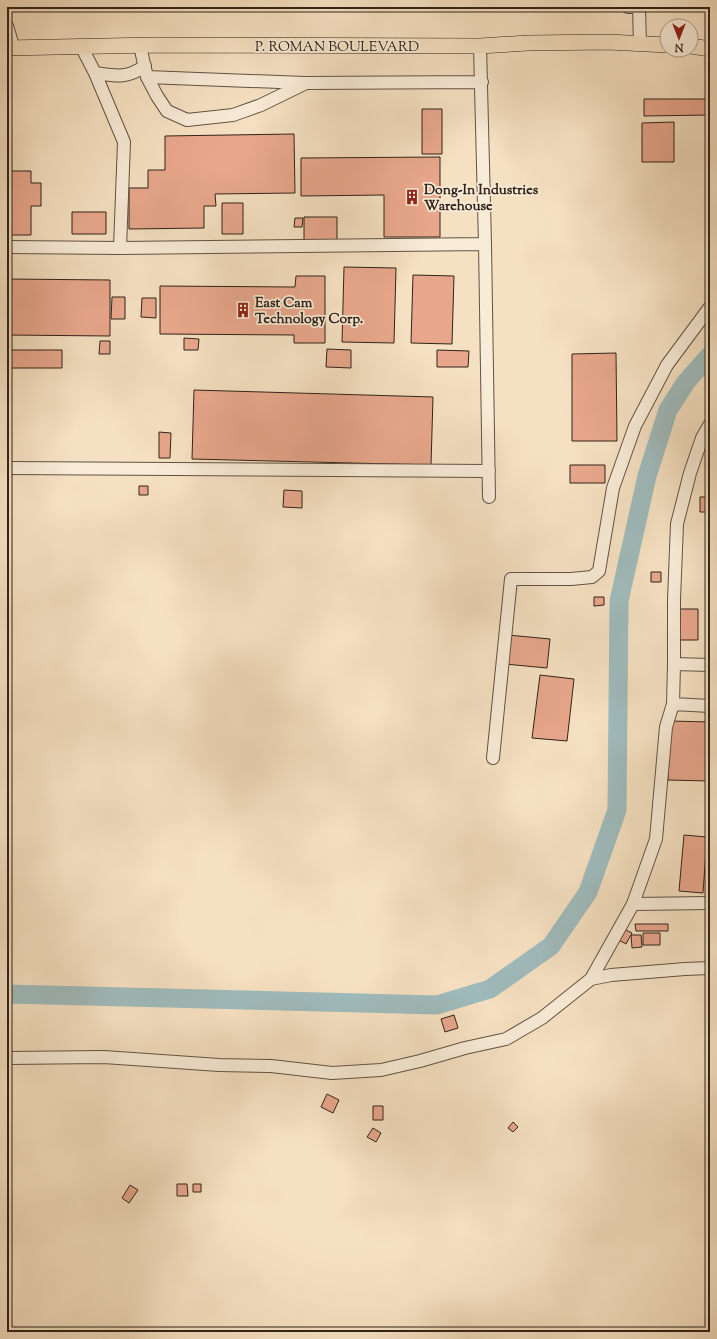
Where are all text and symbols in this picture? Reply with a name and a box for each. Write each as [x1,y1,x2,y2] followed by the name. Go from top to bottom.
[659,18,699,58] north arrow
[255,38,419,58] street label: P. ROMAN BOULEVARD
[674,39,684,55] text: N
[424,181,539,217] place label: Dong-In Industries Warehouse
[403,188,421,206] building icon: Dong-In Industries Warehouse
[255,294,364,330] place label: East Cam Technology Corp.
[234,301,252,319] building icon: East Cam Technology Corp.

